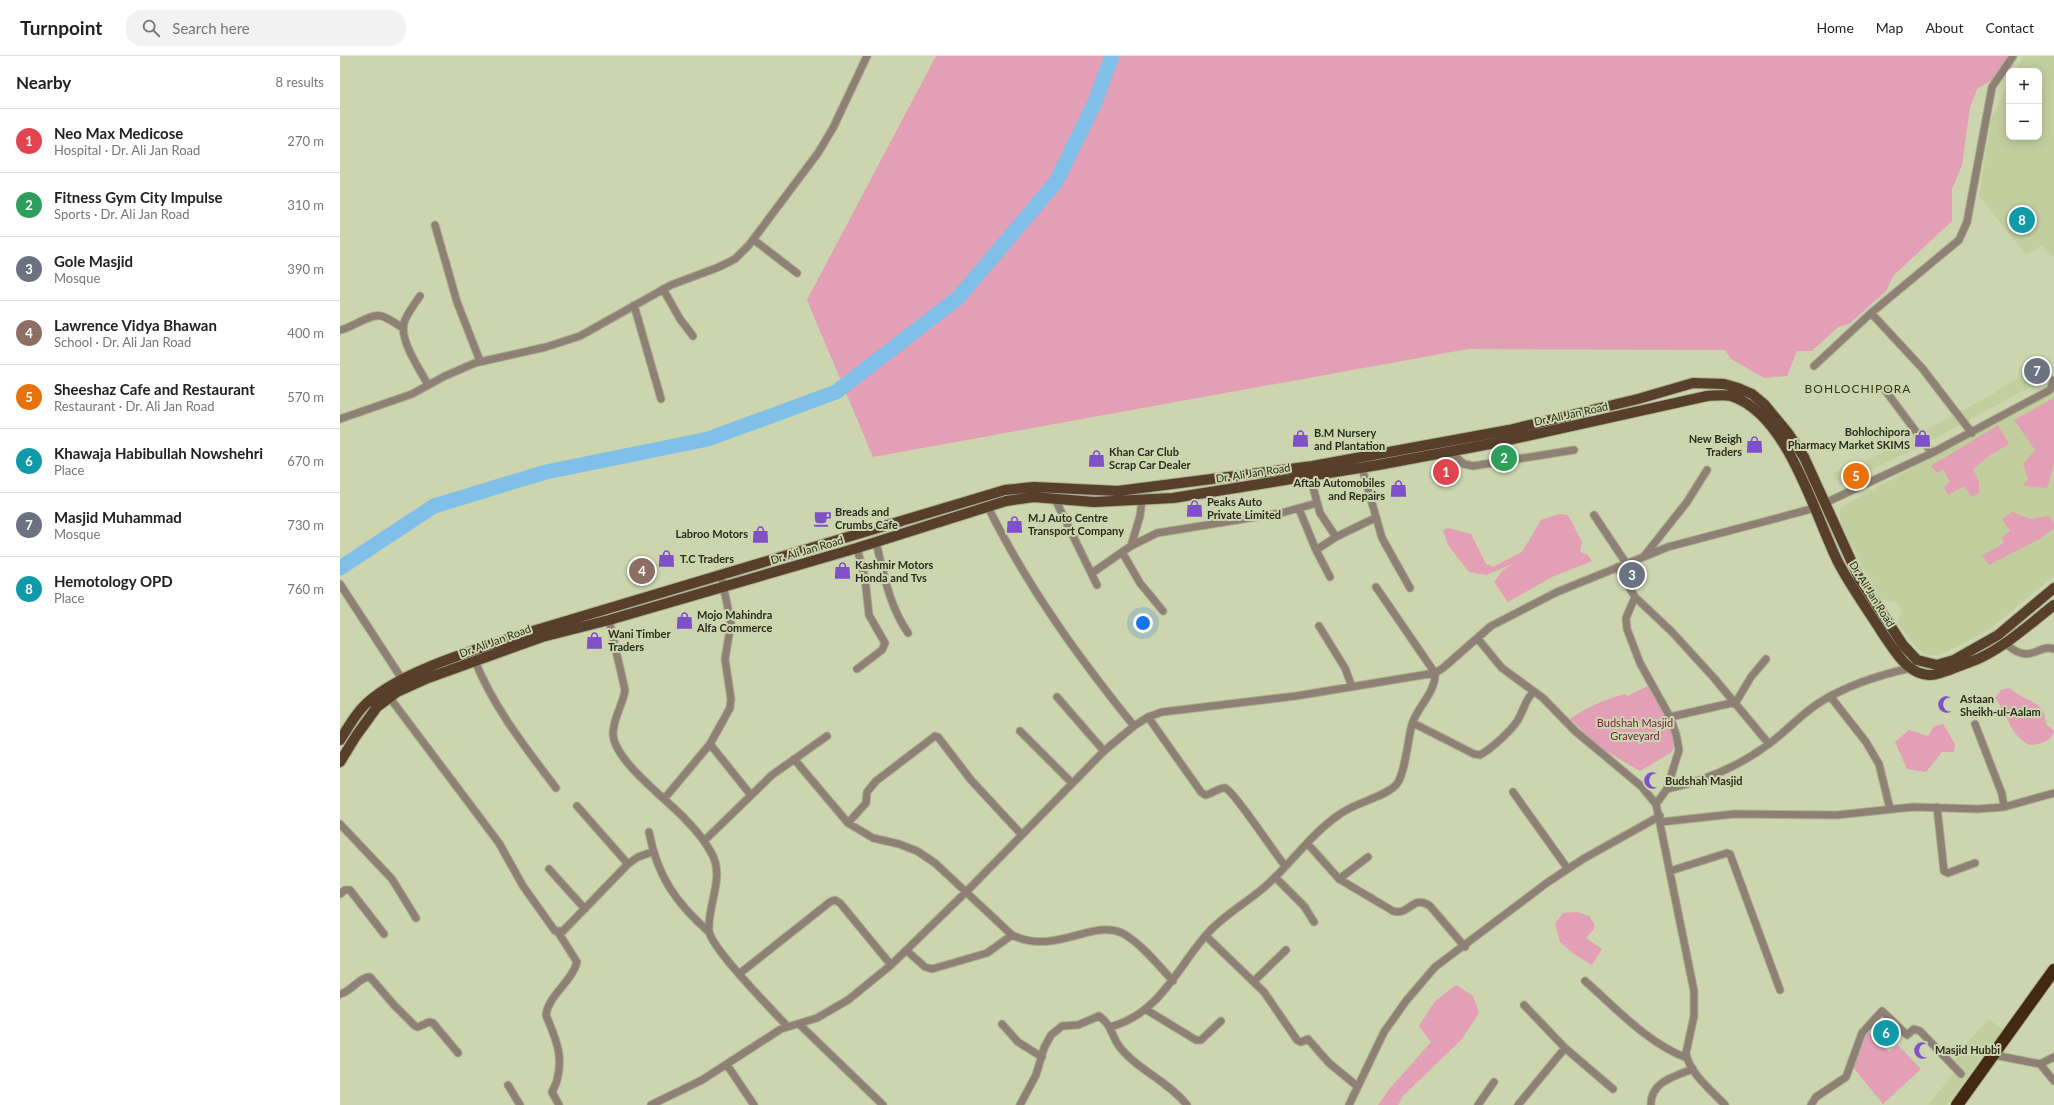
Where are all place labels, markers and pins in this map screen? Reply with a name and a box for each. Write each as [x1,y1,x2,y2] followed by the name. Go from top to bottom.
[2009,205,2035,235] pin: 8
[2024,356,2050,386] pin: 7
[1788,425,1910,451] place label: Bohlochipora Pharmacy Market SKIMS
[1314,426,1385,452] place label: B.M Nursery and Plantation
[1913,428,1933,448] shop icon: Bohlochipora Pharmacy Market SKIMS
[1291,429,1311,449] shop icon: B.M Nursery and Plantation
[1689,432,1742,458] place label: New Beigh Traders
[1745,435,1765,455] shop icon: New Beigh Traders
[1491,443,1517,473] pin: 2
[1109,445,1192,471] place label: Khan Car Club Scrap Car Dealer
[1086,448,1106,468] shop icon: Khan Car Club Scrap Car Dealer
[1433,457,1459,487] pin: 1
[1843,461,1869,491] pin: 5
[1293,476,1385,502] place label: Aftab Automobiles and Repairs
[1388,479,1408,499] shop icon: Aftab Automobiles and Repairs
[1207,495,1281,521] place label: Peaks Auto Private Limited
[1184,498,1204,518] shop icon: Peaks Auto Private Limited
[835,505,898,531] place label: Breads and Crumbs Cafe
[812,508,832,528] cafe icon: Breads and Crumbs Cafe
[1028,511,1124,537] place label: M.J Auto Centre Transport Company
[1005,514,1025,534] shop icon: M.J Auto Centre Transport Company
[751,524,771,544] shop icon: Labroo Motors
[675,527,748,540] place label: Labroo Motors
[657,549,677,569] shop icon: T.C Traders
[680,552,734,565] place label: T.C Traders
[629,556,655,586] pin: 4
[855,558,934,584] place label: Kashmir Motors Honda and Tvs
[1619,560,1645,590] pin: 3
[832,561,852,581] shop icon: Kashmir Motors Honda and Tvs
[696,608,772,634] place label: Mojo Mahindra Alfa Commerce
[674,611,694,631] shop icon: Mojo Mahindra Alfa Commerce
[608,627,671,653] place label: Wani Timber Traders
[585,630,605,650] shop icon: Wani Timber Traders
[1959,692,2041,718] place label: Astaan Sheikh-ul-Aalam
[1937,695,1957,715] mosque icon: Astaan Sheikh-ul-Aalam
[1642,771,1662,791] mosque icon: Budshah Masjid
[1665,774,1743,787] place label: Budshah Masjid
[1873,1018,1899,1048] pin: 6
[1912,1040,1932,1060] mosque icon: Masjid Hubbi
[1935,1043,2000,1056] place label: Masjid Hubbi

